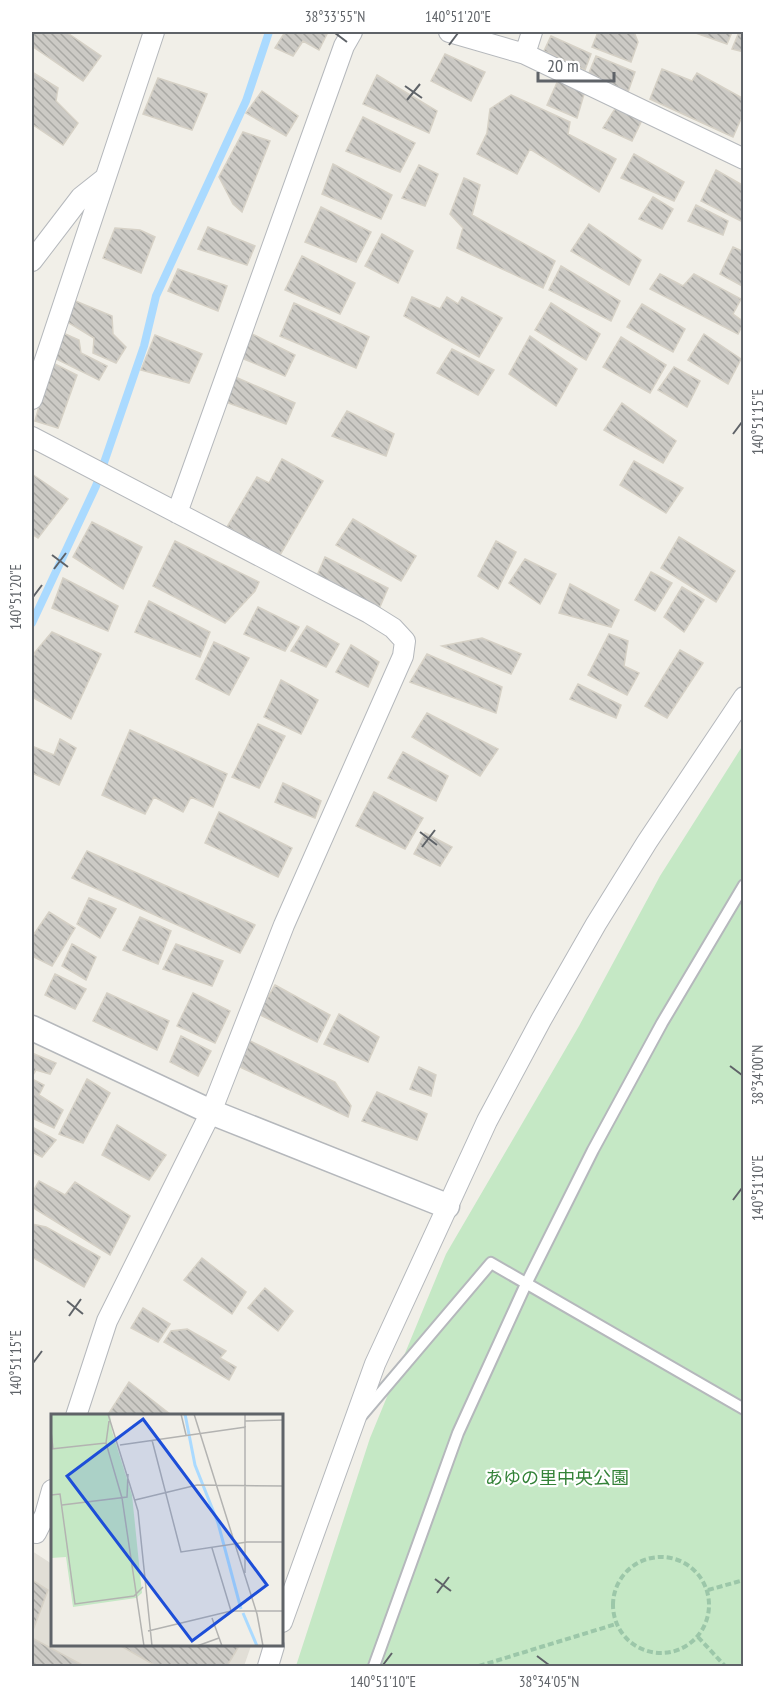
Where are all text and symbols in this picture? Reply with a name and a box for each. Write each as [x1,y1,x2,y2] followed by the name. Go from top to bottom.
[305,7,365,26] text: 38°33'55"N
[425,7,491,26] text: 140°51'20"E
[538,45,614,83] scale bar
[547,54,579,77] text: 20 m
[748,389,767,455] text: 140°51'15"E
[6,564,25,630] text: 140°51'20"E
[748,1045,767,1105] text: 38°34'00"N
[748,1155,767,1221] text: 140°51'10"E
[6,1330,25,1396] text: 140°51'15"E
[51,1414,284,1647] inset map
[485,1466,629,1489] park label: あゆの里中央公園
[350,1672,416,1691] text: 140°51'10"E
[519,1672,579,1691] text: 38°34'05"N

